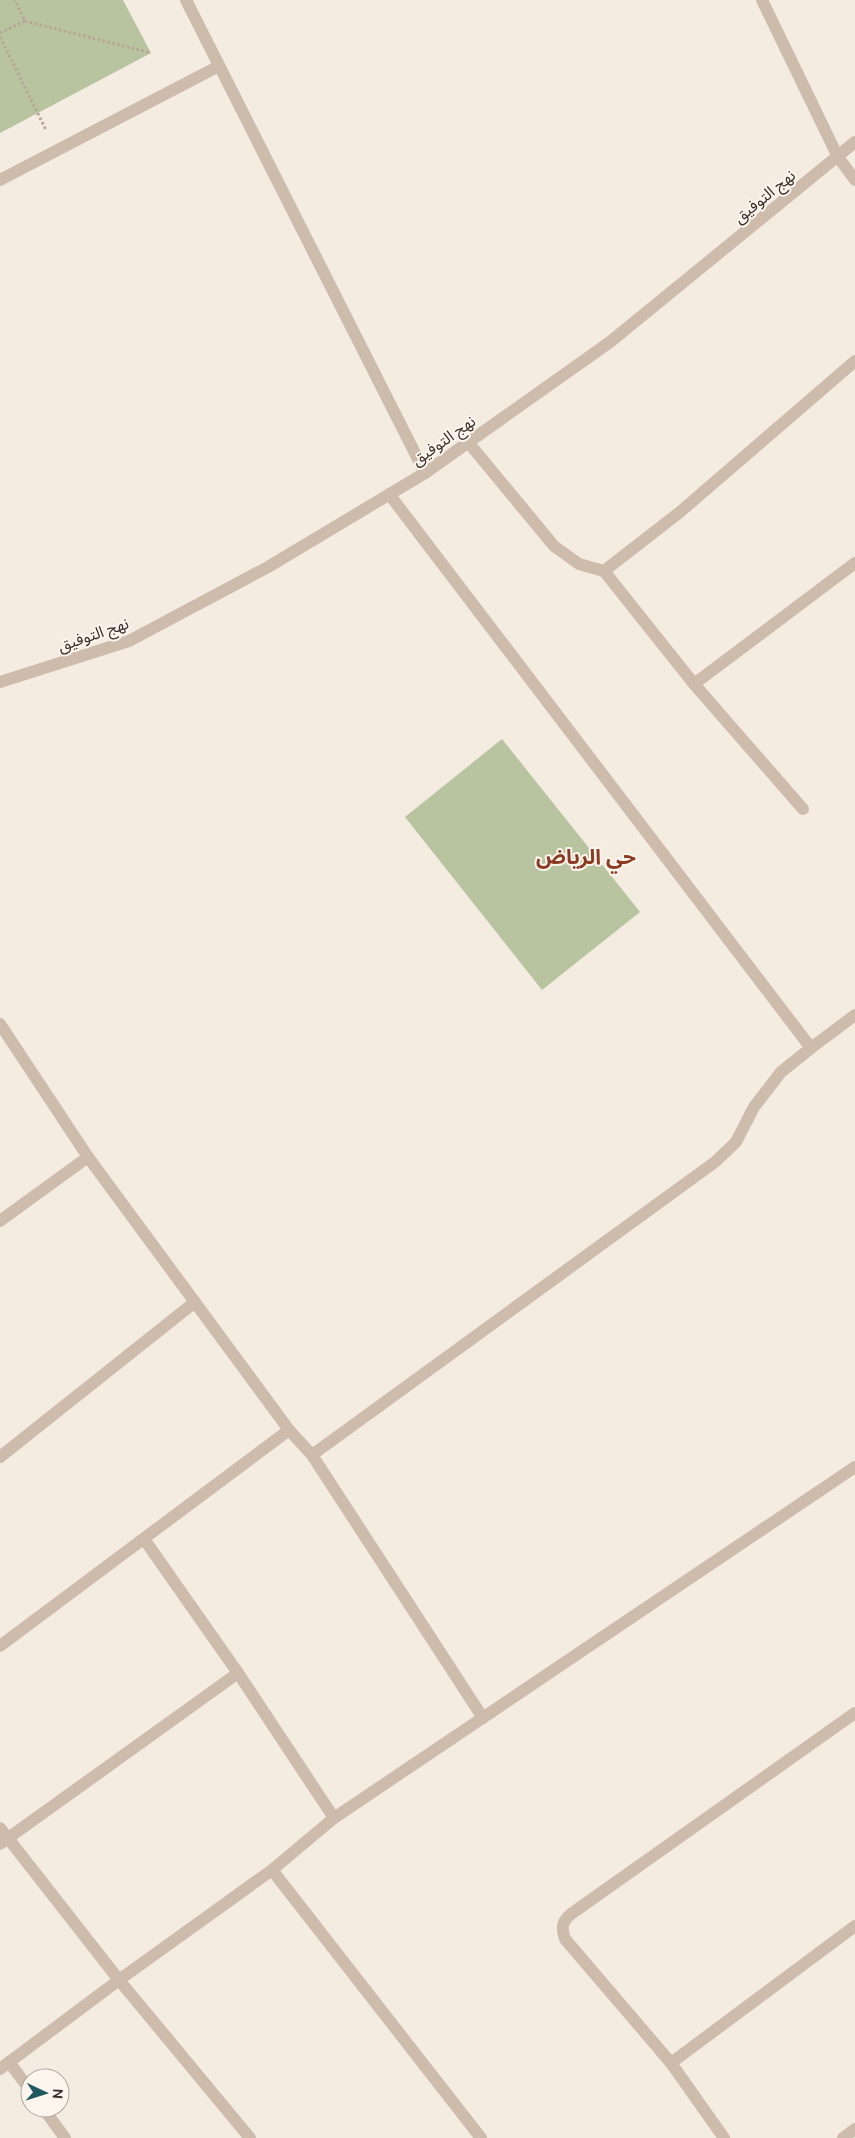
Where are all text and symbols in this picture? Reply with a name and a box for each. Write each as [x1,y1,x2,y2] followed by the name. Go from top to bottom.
[730,166,801,229] street label: نهج التوفيق
[408,411,481,472] street label: نهج التوفيق
[55,613,132,658] street label: نهج التوفيق
[536,844,636,874] district label: حي الرياض
[20,2068,70,2118] north arrow
[50,2088,66,2100] text: N

